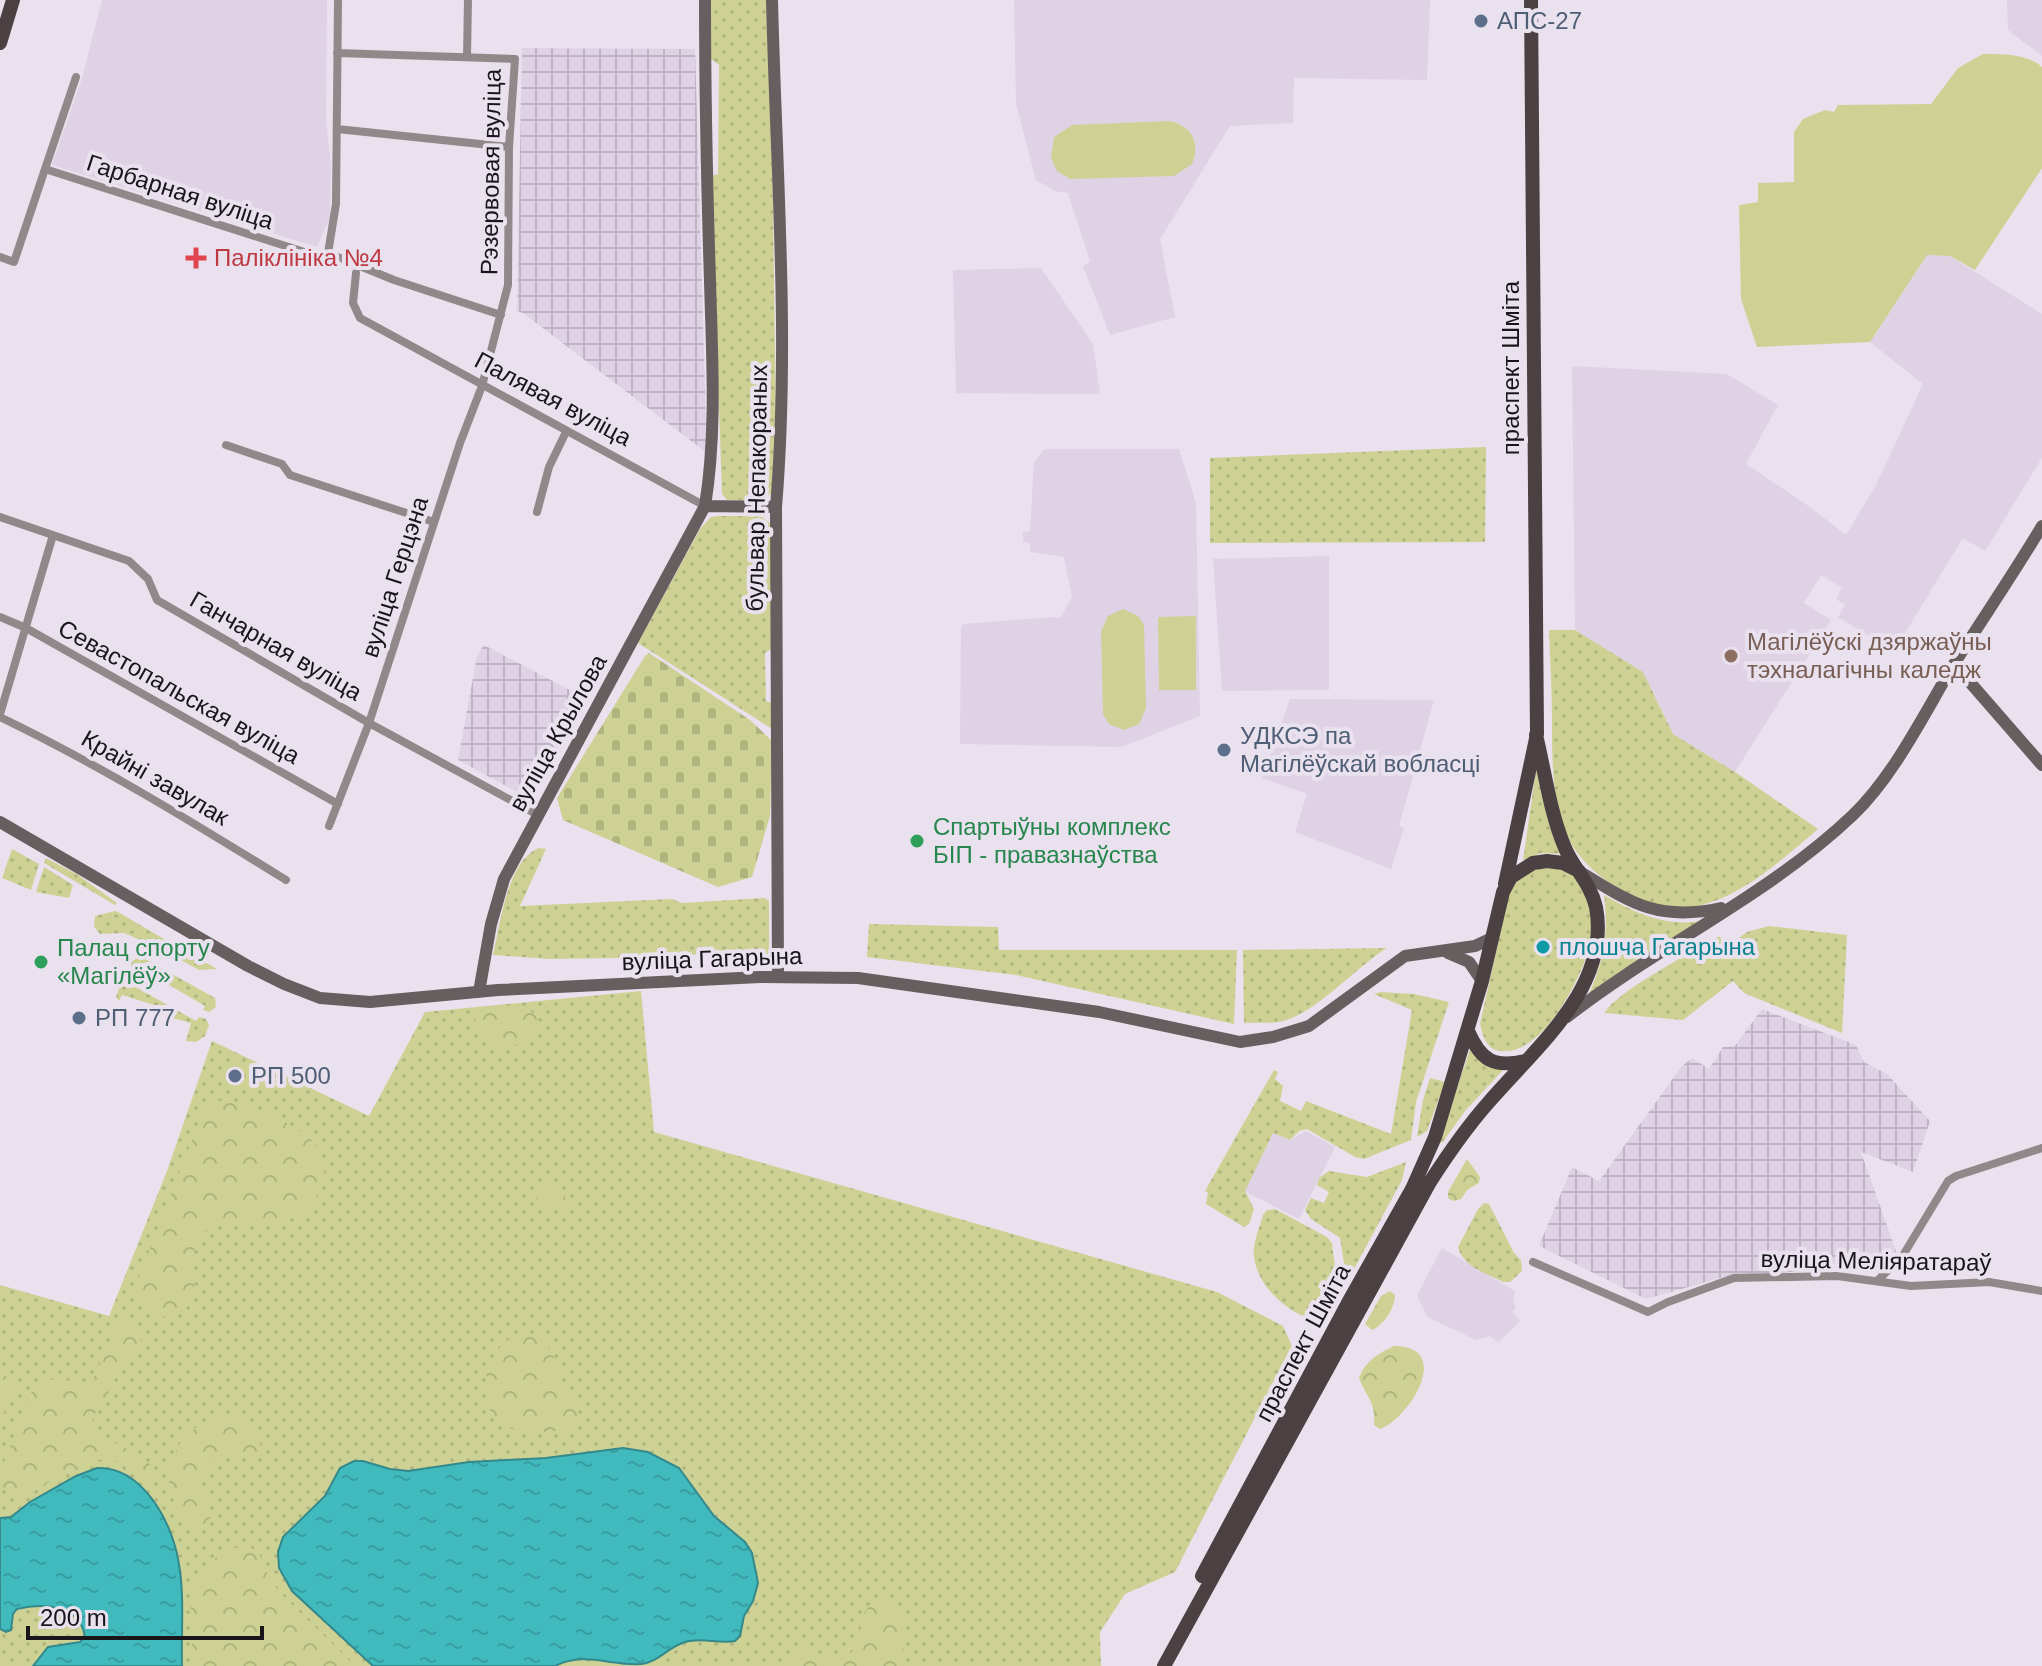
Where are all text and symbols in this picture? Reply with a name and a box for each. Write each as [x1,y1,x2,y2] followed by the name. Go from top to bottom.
[1497,7,1582,34] place label: АПС-27
[1472,12,1490,30] marker: АПС-27
[475,68,506,275] street label: Рэзервовая вуліца
[83,149,277,235] street label: Гарбарная вуліца
[214,244,383,271] place label: Паліклініка №4
[185,247,207,269] marker: Паліклініка №4
[1497,280,1524,455] street label: праспект Шміта
[470,346,637,451] street label: Палявая вуліца
[741,364,772,612] street label: бульвар Непакораных
[356,492,433,661] street label: вуліца Герцэна
[186,585,367,706] street label: Ганчарная вуліца
[54,614,305,770] street label: Севастопальская вуліца
[1747,628,1992,683] place label: Магілёўскі дзяржаўны тэхналагічны каледж
[1722,647,1740,665] marker: Магілёўскі дзяржаўны тэхналагічны каледж
[503,649,612,816] street label: вуліца Крылова
[1240,722,1480,777] place label: УДКСЭ па Магілёўскай вобласці
[77,725,234,831] street label: Крайні завулак
[1215,741,1233,759] marker: УДКСЭ па Магілёўскай вобласці
[933,813,1171,868] place label: Спартыўны комплекс БІП - правазнаўства
[908,832,926,850] marker: Спартыўны комплекс БІП - правазнаўства
[1559,933,1756,960] place label: плошча Гагарына
[57,934,210,989] place label: Палац спорту «Магілёў»
[1534,938,1552,956] marker: плошча Гагарына
[621,942,803,975] street label: вуліца Гагарына
[32,953,50,971] marker: Палац спорту «Магілёў»
[95,1004,175,1031] place label: РП 777
[70,1009,88,1027] marker: РП 777
[251,1062,331,1089] place label: РП 500
[226,1067,244,1085] marker: РП 500
[1760,1245,1992,1276] street label: вуліца Меліяратараў
[1250,1259,1356,1426] street label: праспект Шміта
[28,1590,262,1640] scale bar
[40,1604,107,1631] text: 200 m

